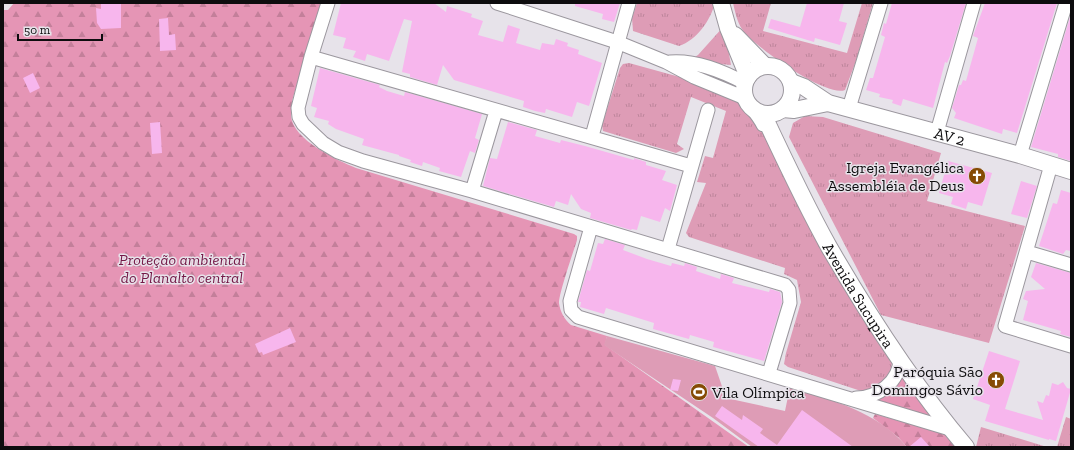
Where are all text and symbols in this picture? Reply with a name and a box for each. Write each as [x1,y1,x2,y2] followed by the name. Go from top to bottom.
[18,16,102,42] scale bar
[24,23,51,37] text: 50 m
[932,123,967,150] street label: AV 2
[827,158,964,195] place label: Igreja Evangélica Assembléia de Deus
[967,166,987,186] church icon: Igreja Evangélica Assembléia de Deus
[818,239,898,352] street label: Avenida Sucupira
[119,250,245,287] park label: Proteção ambiental do Planalto central
[872,362,983,399] place label: Paróquia São Domingos Sávio
[986,370,1006,390] church icon: Paróquia São Domingos Sávio
[689,382,709,402] sports icon: Vila Olímpica
[711,383,805,402] place label: Vila Olímpica

